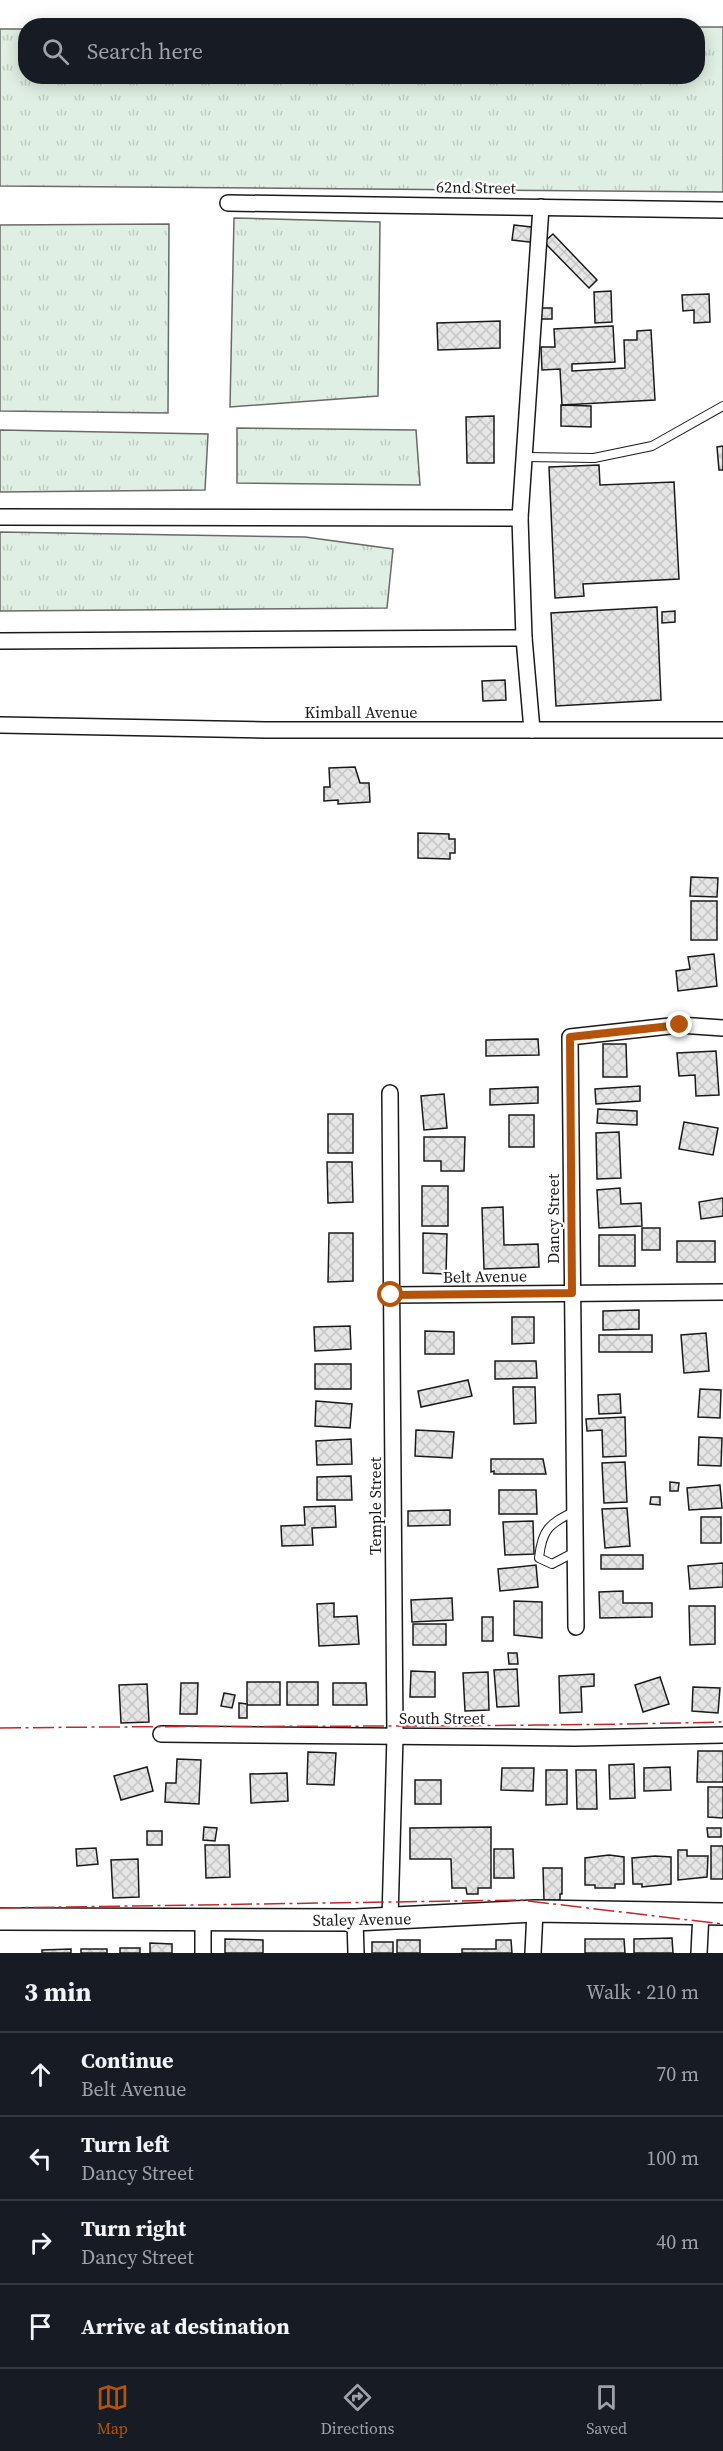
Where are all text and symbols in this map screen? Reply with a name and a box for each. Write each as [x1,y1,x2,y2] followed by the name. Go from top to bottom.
[18,18,705,84] search box
[39,35,72,68] icon: search
[87,36,203,66] text: Search here
[436,175,517,199] street label: 62nd Street
[304,701,418,723] street label: Kimball Avenue
[666,1011,692,1037] route end
[542,1173,564,1264] street label: Dancy Street
[443,1264,527,1288] street label: Belt Avenue
[377,1281,403,1307] route start
[364,1456,386,1555] street label: Temple Street
[399,1707,486,1729] street label: South Street
[313,1907,411,1931] street label: Staley Avenue
[24,1974,91,2010] text: 3 min
[586,1978,699,2006] text: Walk · 210 m
[81,2045,174,2075] text: Continue
[24,2058,57,2091] icon: ahead
[656,2060,699,2088] text: 70 m
[81,2075,186,2103] text: Belt Avenue
[81,2129,169,2159] text: Turn left
[24,2142,57,2175] icon: left
[646,2144,699,2172] text: 100 m
[81,2159,194,2187] text: Dancy Street
[81,2213,186,2243] text: Turn right
[24,2226,57,2259] icon: right
[656,2228,699,2256] text: 40 m
[81,2243,194,2271] text: Dancy Street
[24,2310,57,2343] icon: arrive
[81,2311,290,2341] text: Arrive at destination
[96,2381,129,2439] tab: Map
[320,2381,395,2439] tab: Directions
[586,2381,627,2439] tab: Saved

